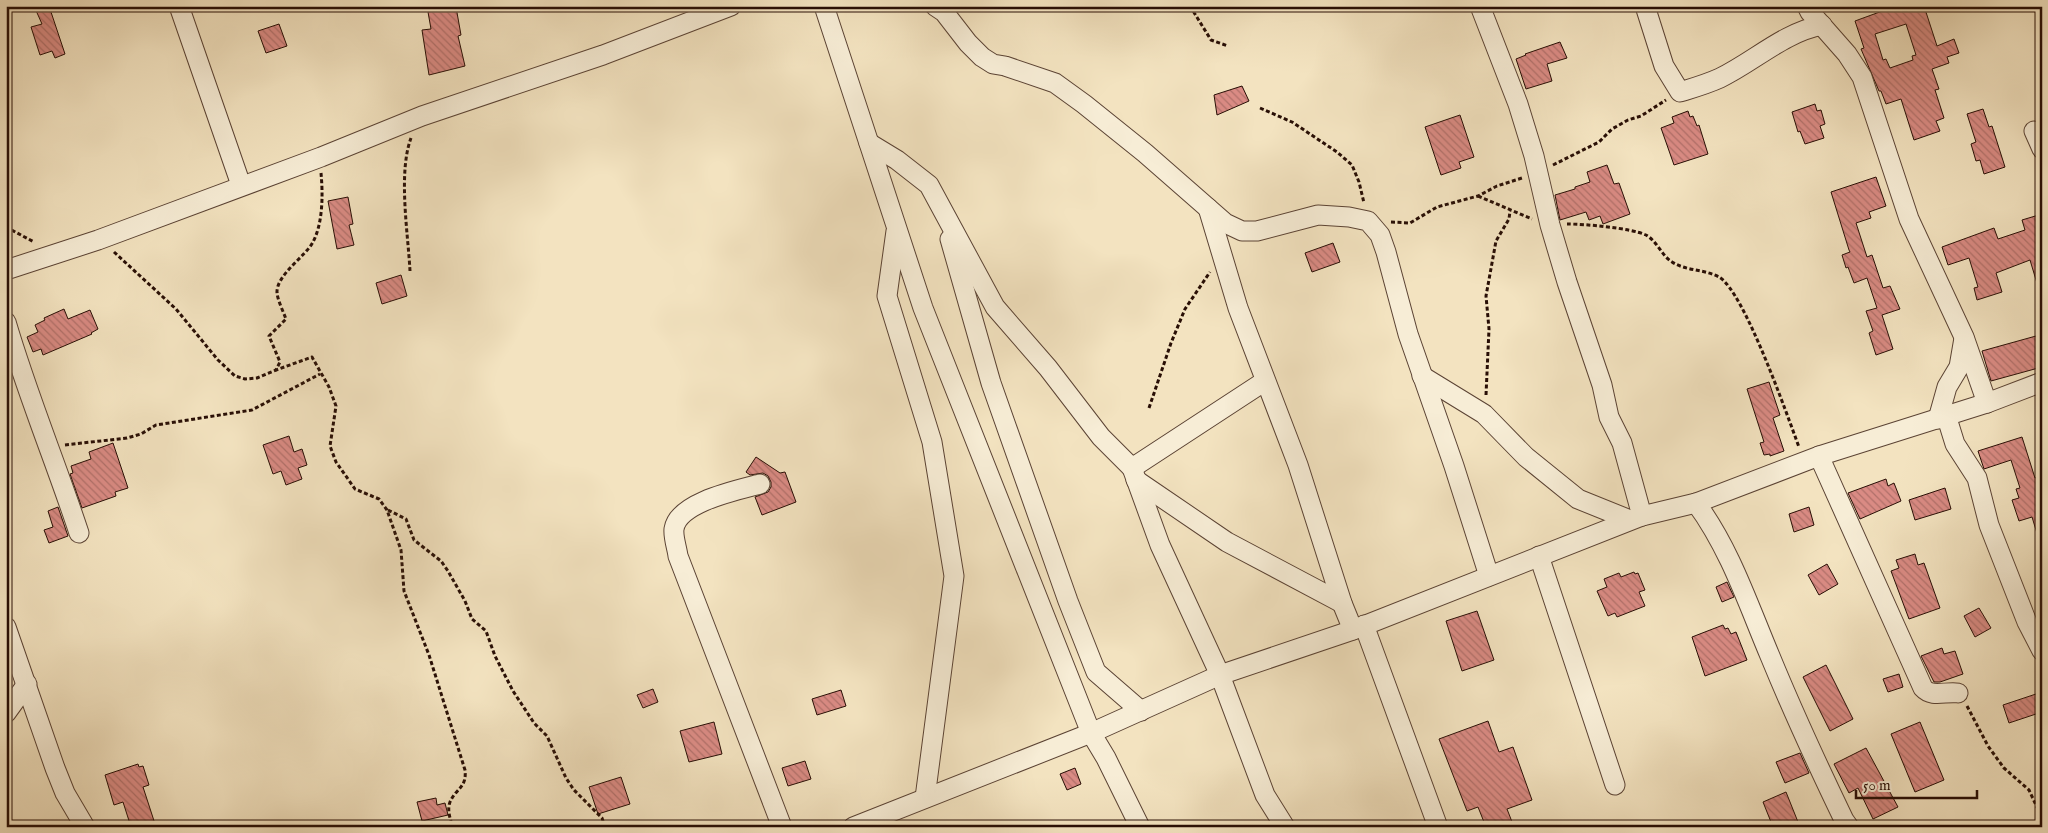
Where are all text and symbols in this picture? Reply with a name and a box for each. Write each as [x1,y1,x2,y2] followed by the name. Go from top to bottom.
[1856,768,1977,800] scale bar
[1863,776,1891,795] text: 50 m

